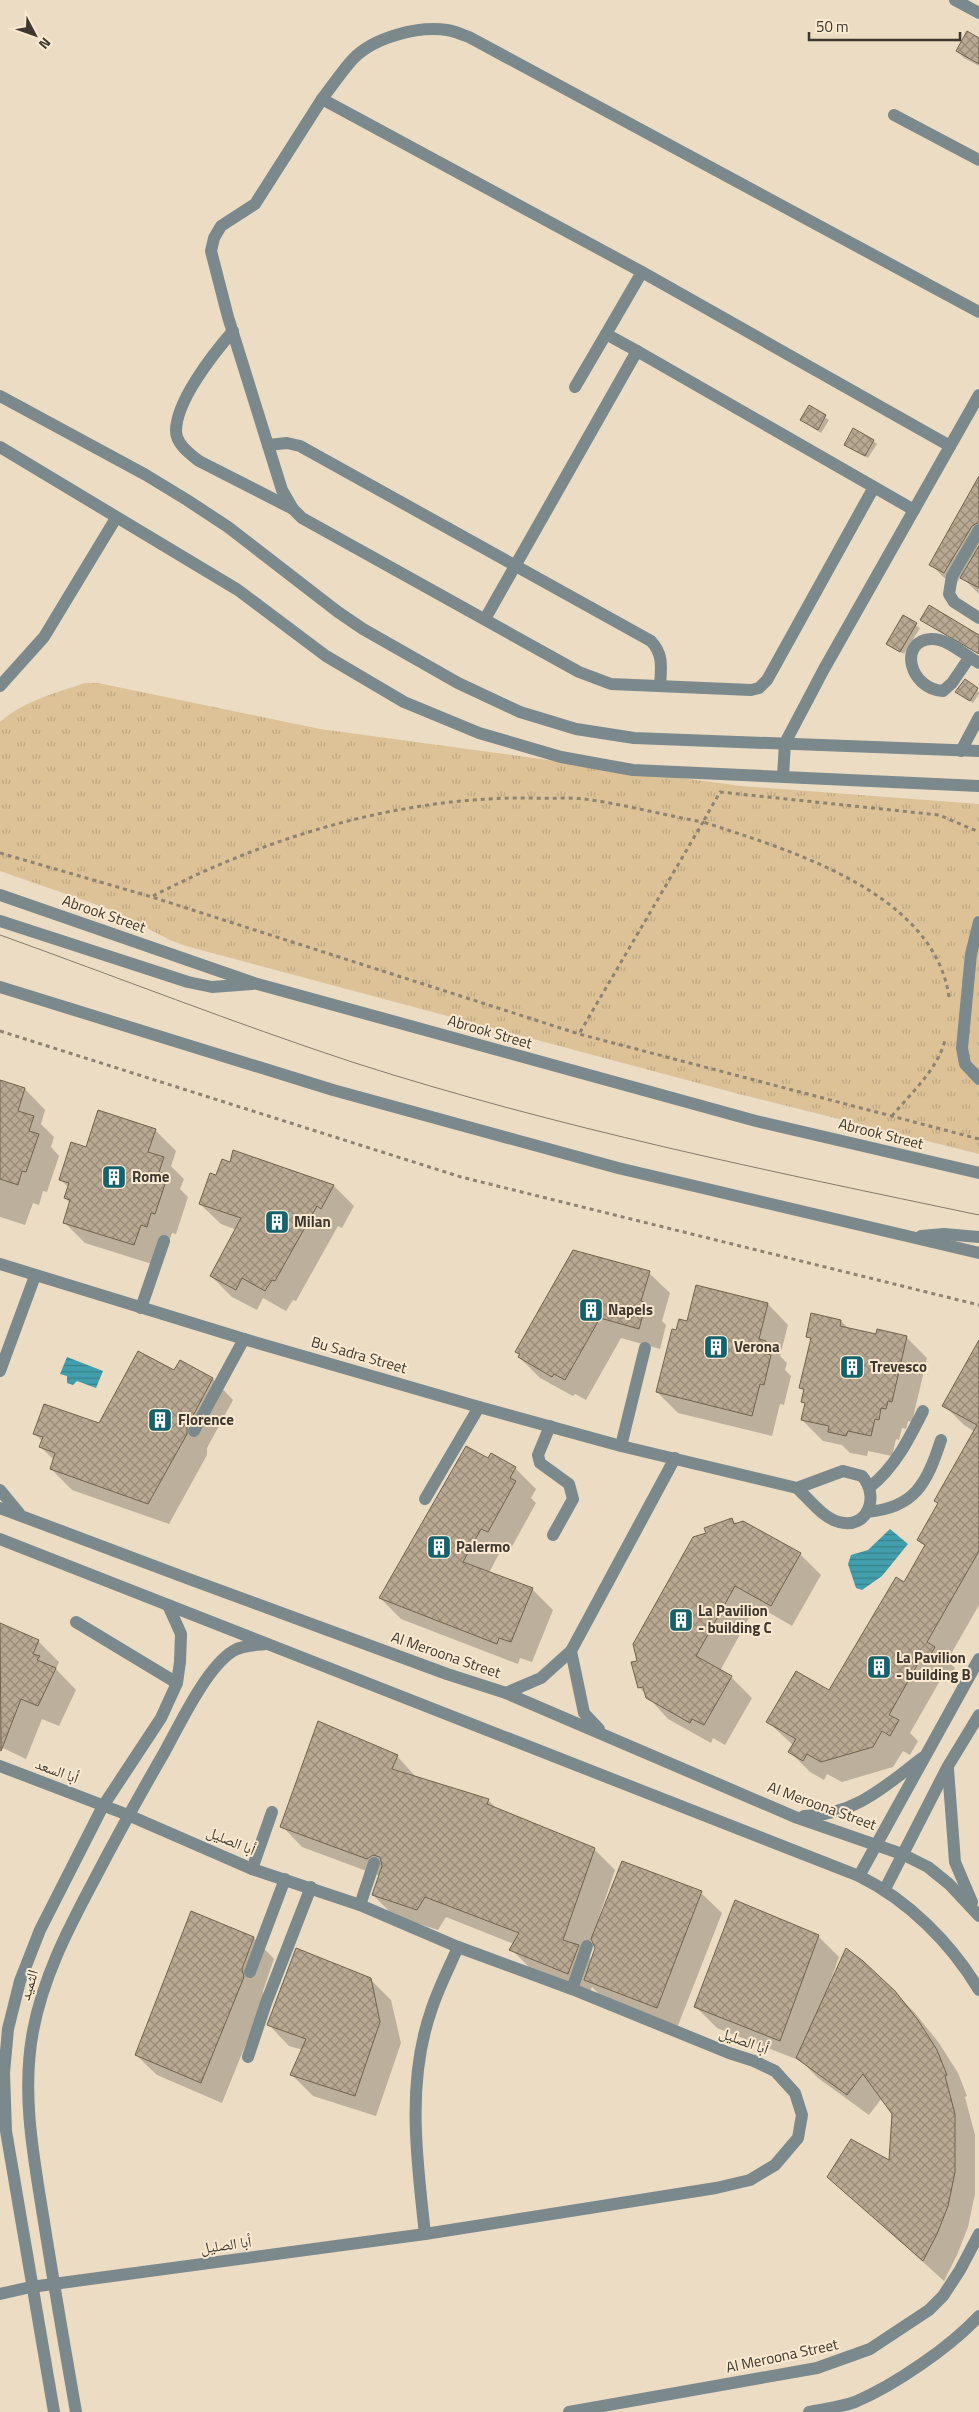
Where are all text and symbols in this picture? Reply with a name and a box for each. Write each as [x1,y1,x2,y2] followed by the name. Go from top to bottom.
[10,10,60,60] north arrow
[809,10,960,42] scale bar
[816,15,849,38] text: 50 m
[34,33,56,54] text: N
[59,889,150,939] street label: Abrook Street
[445,1008,536,1055] street label: Abrook Street
[836,1112,927,1155] street label: Abrook Street
[101,1164,127,1190] building icon: Rome
[132,1165,170,1188] place label: Rome
[264,1209,290,1235] building icon: Milan
[294,1210,331,1233] place label: Milan
[578,1297,604,1323] building icon: Napels
[608,1298,653,1321] place label: Napels
[308,1330,410,1379] street label: Bu Sadra Street
[703,1334,729,1360] building icon: Verona
[734,1335,780,1358] place label: Verona
[839,1354,865,1380] building icon: Trevesco
[870,1355,927,1378] place label: Trevesco
[147,1407,173,1433] building icon: Florence
[178,1408,234,1431] place label: Florence
[426,1534,452,1560] building icon: Palermo
[456,1535,510,1558] place label: Palermo
[698,1599,772,1639] place label: La Pavilion - building C
[668,1607,694,1633] building icon: La Pavilion - building C
[388,1625,505,1684] street label: Al Meroona Street
[896,1646,971,1686] place label: La Pavilion - building B
[866,1654,892,1680] building icon: La Pavilion - building B
[32,1752,82,1789] street label: أبا السعد
[765,1775,880,1836] street label: Al Meroona Street
[203,1820,259,1861] street label: أبا الصليل
[13,1967,44,2003] street label: الثميد
[716,2021,772,2060] street label: أبا الصليل
[199,2230,253,2259] street label: أبا الصليل
[724,2332,841,2379] street label: Al Meroona Street

